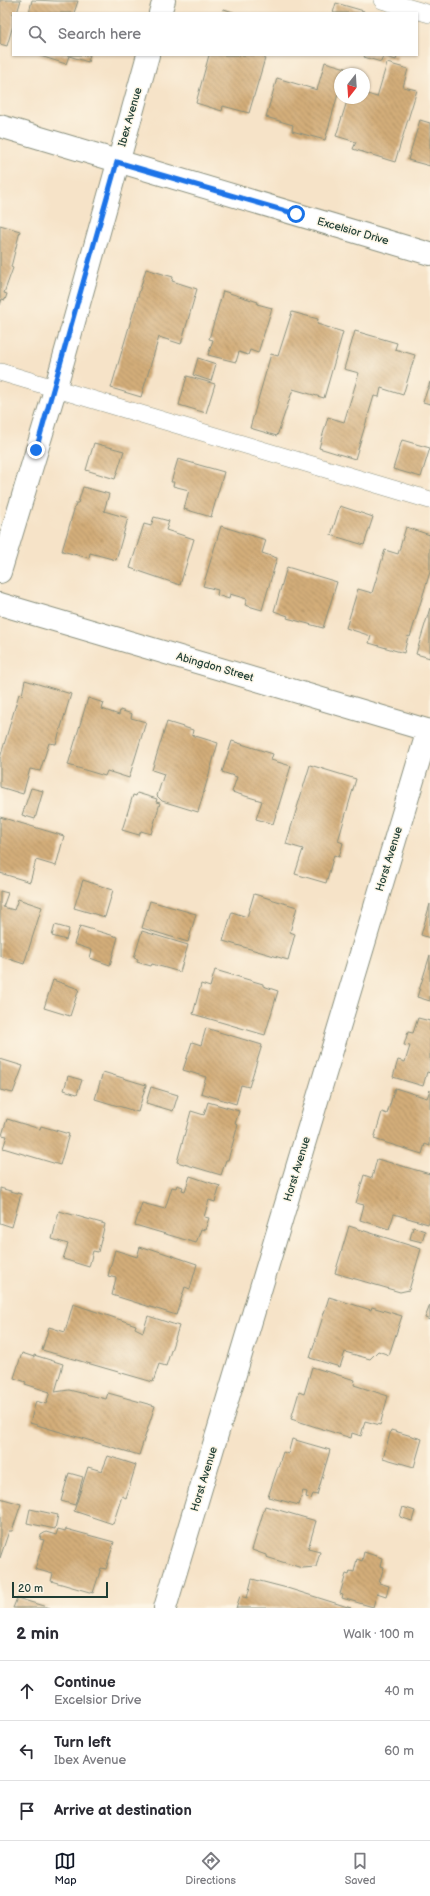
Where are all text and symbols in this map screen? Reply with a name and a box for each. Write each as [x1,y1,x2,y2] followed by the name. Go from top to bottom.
[12,12,418,56] search box
[26,23,48,45] icon: search
[58,25,141,44] text: Search here
[334,68,370,104] north arrow
[115,85,145,148] street label: Ibex Avenue
[287,205,305,223] route start
[316,215,391,248] street label: Excelsior Drive
[27,441,45,459] route end
[175,650,256,684] street label: Abingdon Street
[373,825,405,893] street label: Horst Avenue
[281,1135,313,1203] street label: Horst Avenue
[188,1445,220,1513] street label: Horst Avenue
[12,1580,108,1599] scale bar
[18,1582,43,1595] text: 20 m
[16,1624,59,1644] text: 2 min
[343,1626,414,1642] text: Walk · 100 m
[54,1673,116,1692] text: Continue
[16,1680,38,1702] icon: ahead
[384,1683,414,1699] text: 40 m
[54,1692,141,1708] text: Excelsior Drive
[54,1733,111,1752] text: Turn left
[16,1740,38,1762] icon: left
[384,1743,414,1759] text: 60 m
[54,1752,126,1768] text: Ibex Avenue
[16,1800,38,1822] icon: arrive
[54,1801,192,1820] text: Arrive at destination
[54,1850,77,1887] tab: Map
[185,1850,236,1887] tab: Directions
[345,1850,376,1887] tab: Saved

